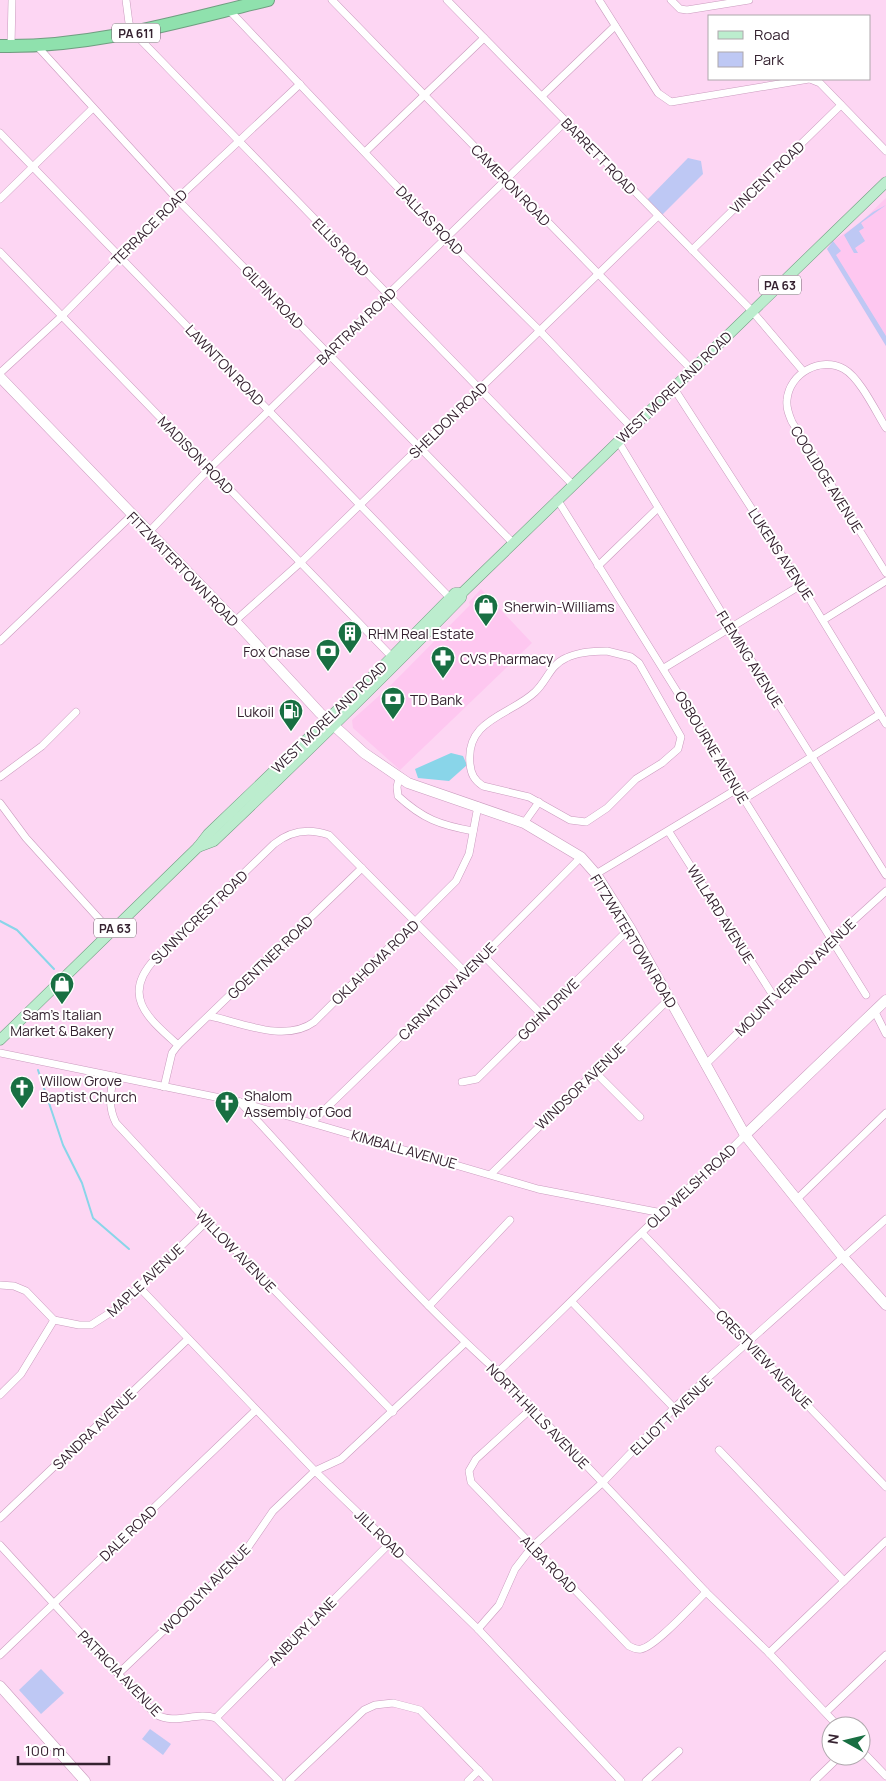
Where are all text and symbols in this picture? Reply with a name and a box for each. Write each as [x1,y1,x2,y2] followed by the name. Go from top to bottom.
[708,15,871,80] legend
[112,23,160,42] road number: PA 611
[754,24,790,45] text: Road
[754,49,784,70] text: Park
[557,113,641,199] street label: BARRETT ROAD
[726,137,808,217] street label: VINCENT ROAD
[467,140,555,230] street label: CAMERON ROAD
[392,181,468,259] street label: DALLAS ROAD
[107,185,191,269] street label: TERRACE ROAD
[308,214,374,280] street label: ELLIS ROAD
[238,261,308,333] street label: GILPIN ROAD
[759,276,801,294] road number: PA 63
[312,283,400,369] street label: BARTRAM ROAD
[182,320,268,410] street label: LAWNTON ROAD
[612,327,736,447] street label: WEST MORELAND ROAD
[405,378,491,462] street label: SHELDON ROAD
[154,412,238,498] street label: MADISON ROAD
[786,422,868,536] street label: COOLIDGE AVENUE
[744,504,818,604] street label: LUKENS AVENUE
[123,507,243,631] street label: FITZWATERTOWN ROAD
[473,593,499,627] shop icon: Sherwin-Williams
[504,597,615,616] place label: Sherwin-Williams
[712,607,788,711] street label: FLEMING AVENUE
[337,620,363,654] building icon: RHM Real Estate
[368,624,474,643] place label: RHM Real Estate
[315,638,341,672] bank icon: Fox Chase
[243,642,310,661] place label: Fox Chase
[430,645,456,679] pharmacy icon: CVS Pharmacy
[460,649,554,668] place label: CVS Pharmacy
[267,657,391,777] street label: WEST MORELAND ROAD
[380,686,406,720] bank icon: TD Bank
[671,687,753,807] street label: OSBOURNE AVENUE
[410,690,463,709] place label: TD Bank
[278,698,304,732] fuel station icon: Lukoil
[237,702,274,721] place label: Lukoil
[683,861,759,967] street label: WILLARD AVENUE
[147,866,251,968] street label: SUNNYCREST ROAD
[586,871,682,1011] street label: FITZWATERTOWN ROAD
[223,911,317,1003] street label: GOENTNER ROAD
[730,914,860,1040] street label: MOUNT VERNON AVENUE
[327,915,423,1009] street label: OKLAHOMA ROAD
[94,918,136,938] road number: PA 63
[394,938,500,1044] street label: CARNATION AVENUE
[49,971,75,1005] shop icon: Sam's Italian Market & Bakery
[513,974,583,1044] street label: GOHN DRIVE
[10,1005,114,1040] place label: Sam's Italian Market & Bakery
[531,1038,629,1134] street label: WINDSOR AVENUE
[40,1071,137,1106] place label: Willow Grove Baptist Church
[9,1075,35,1109] church icon: Willow Grove Baptist Church
[244,1086,352,1121] place label: Shalom Assembly of God
[214,1090,240,1124] church icon: Shalom Assembly of God
[349,1125,459,1173] street label: KIMBALL AVENUE
[642,1140,740,1232] street label: OLD WELSH ROAD
[192,1206,280,1296] street label: WILLOW AVENUE
[102,1239,188,1321] street label: MAPLE AVENUE
[712,1305,816,1413] street label: CRESTVIEW AVENUE
[483,1359,593,1473] street label: NORTH HILLS AVENUE
[626,1371,716,1459] street label: ELLIOTT AVENUE
[48,1384,140,1474] street label: SANDRA AVENUE
[95,1501,161,1565] street label: DALE ROAD
[351,1505,409,1563] street label: JILL ROAD
[517,1531,581,1597] street label: ALBA ROAD
[156,1540,254,1638] street label: WOODLYN AVENUE
[264,1593,340,1669] street label: ANBURY LANE
[74,1626,166,1720] street label: PATRICIA AVENUE
[821,1716,871,1766] north arrow
[823,1733,843,1745] text: N
[18,1734,109,1766] scale bar
[25,1740,65,1761] text: 100 m

